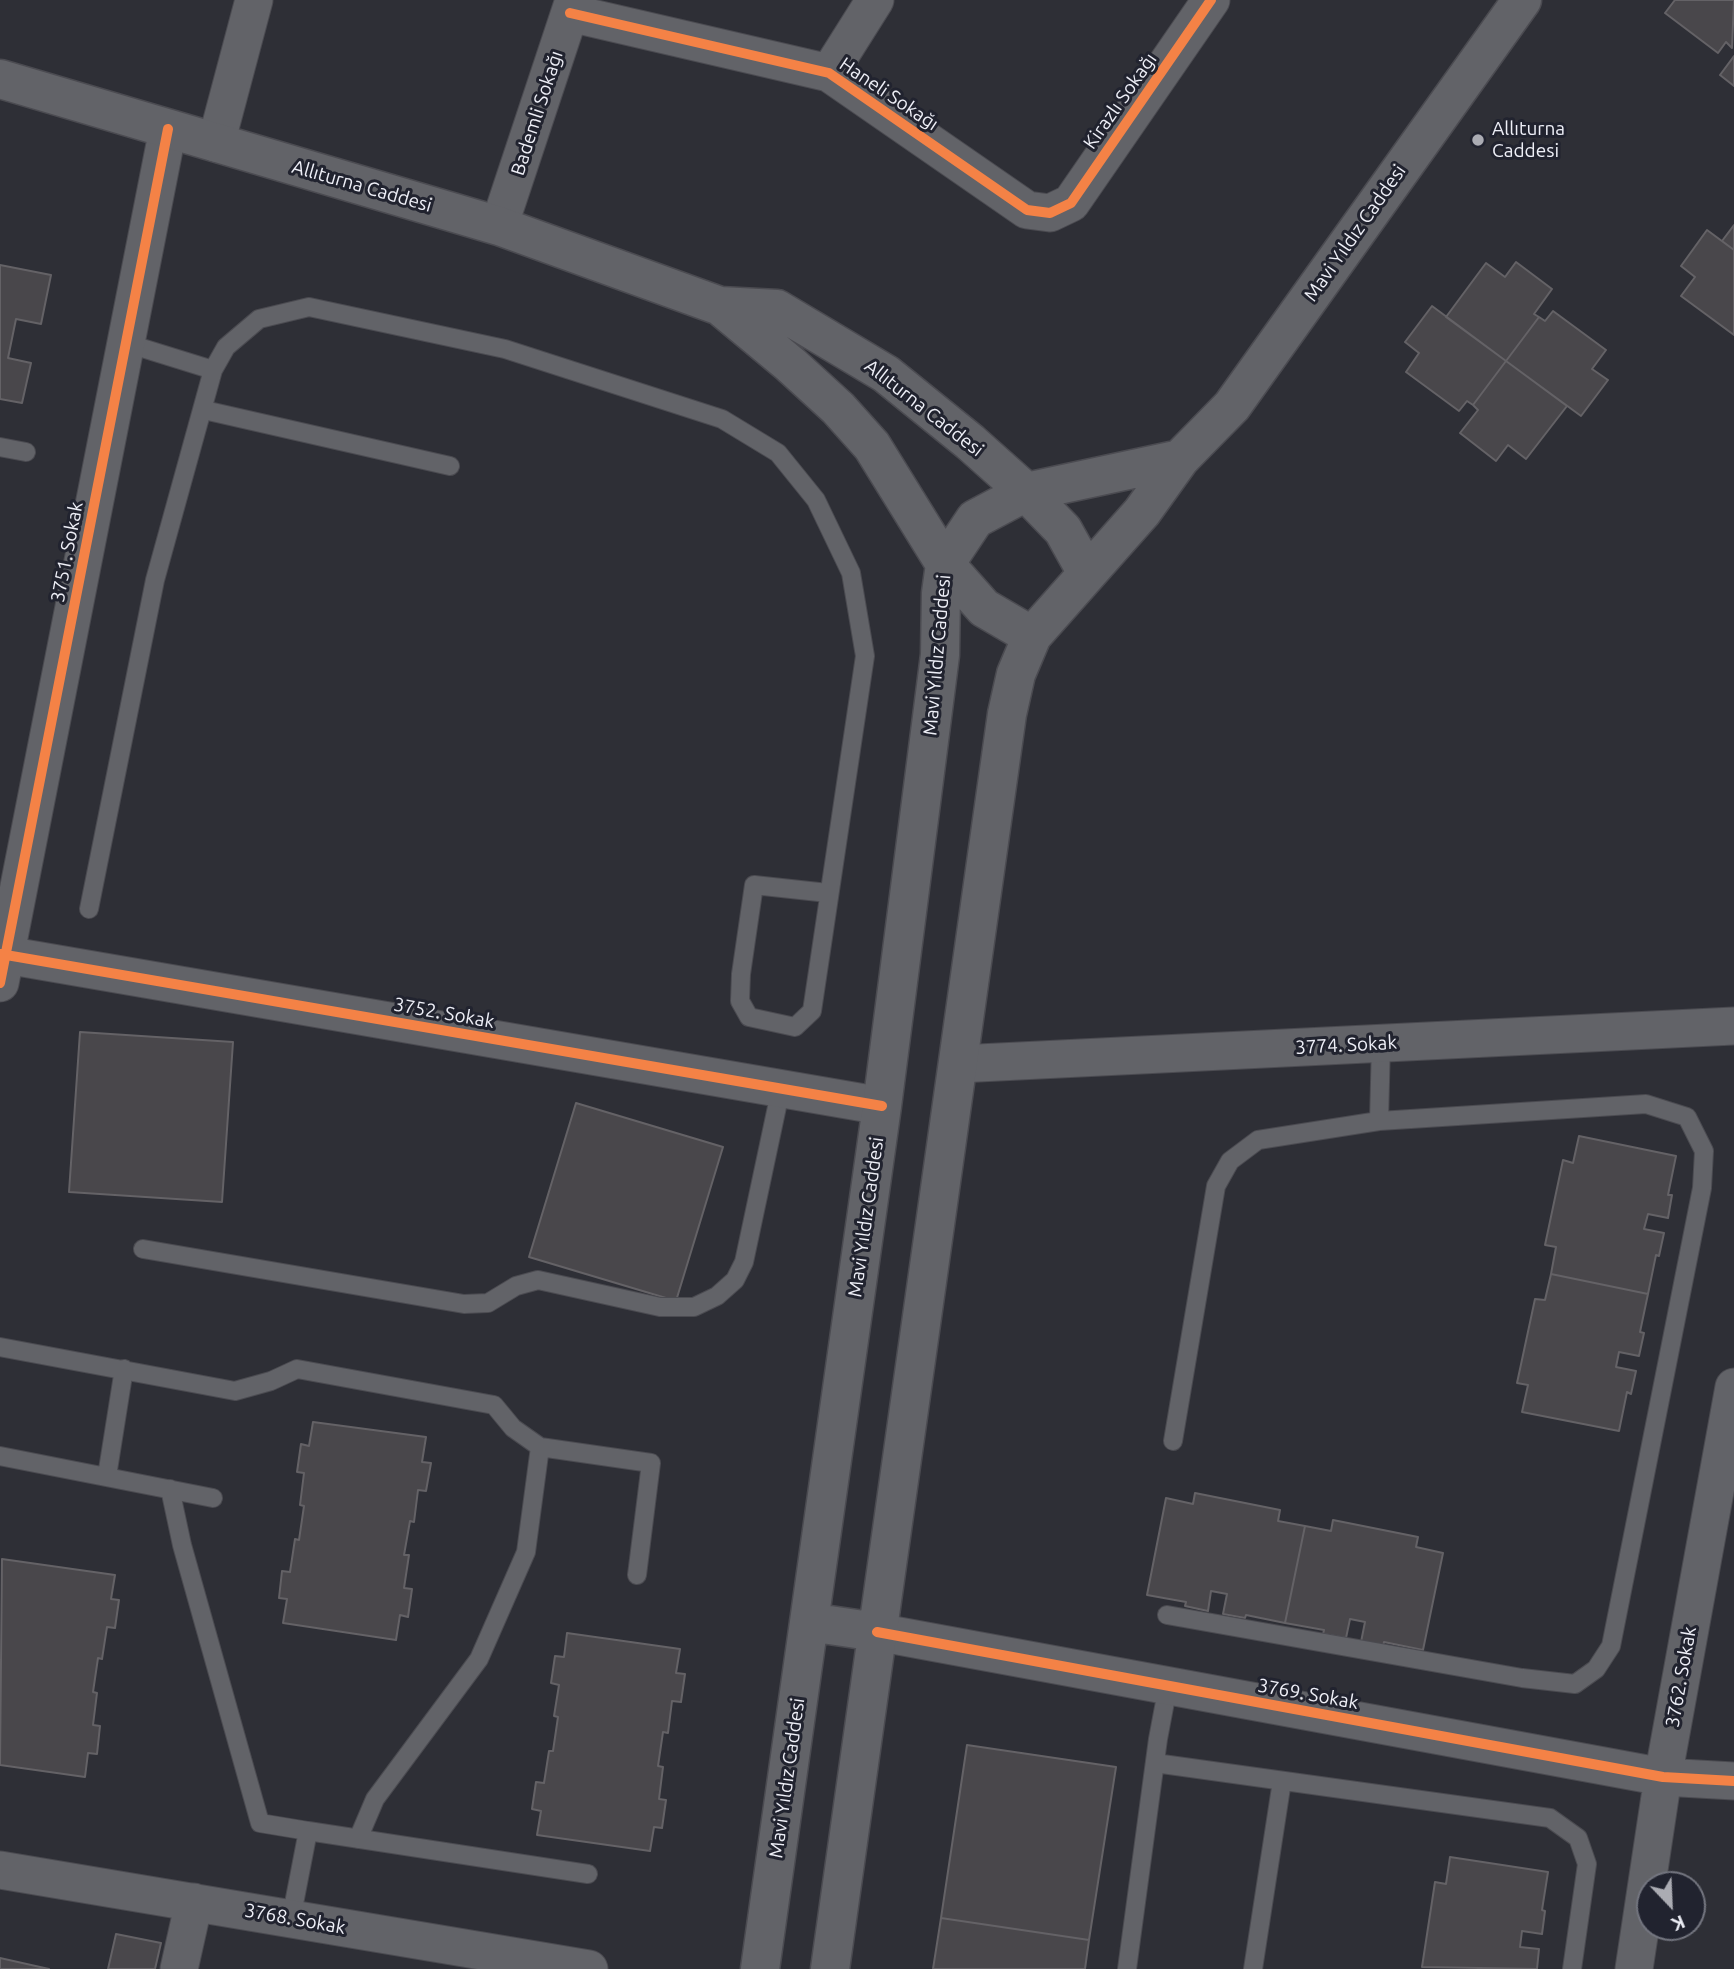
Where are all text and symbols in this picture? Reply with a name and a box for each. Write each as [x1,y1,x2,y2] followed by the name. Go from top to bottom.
[506,48,568,178] street label: Bademli Sokağı
[1078,49,1162,153] street label: Kirazlı Sokağı
[835,53,943,135] street label: Haneli Sokağı
[1492,118,1565,162] place label: Allıturna Caddesi
[1470,132,1486,148] marker: Allıturna Caddesi
[289,155,435,217] street label: Allıturna Caddesi
[1299,160,1411,306] street label: Mavi Yıldız Caddesi
[860,355,988,461] street label: Allıturna Caddesi
[46,500,88,604] street label: 3751. Sokak
[919,573,955,737] street label: Mavi Yıldız Caddesi
[392,993,496,1033] street label: 3752. Sokak
[1295,1031,1397,1059] street label: 3774. Sokak
[843,1135,889,1299] street label: Mavi Yıldız Caddesi
[1661,1625,1701,1729] street label: 3762. Sokak
[1256,1674,1360,1714] street label: 3769. Sokak
[764,1696,810,1860] street label: Mavi Yıldız Caddesi
[1636,1871,1706,1941] north arrow
[243,1899,347,1939] street label: 3768. Sokak
[1668,1911,1689,1936] text: K

